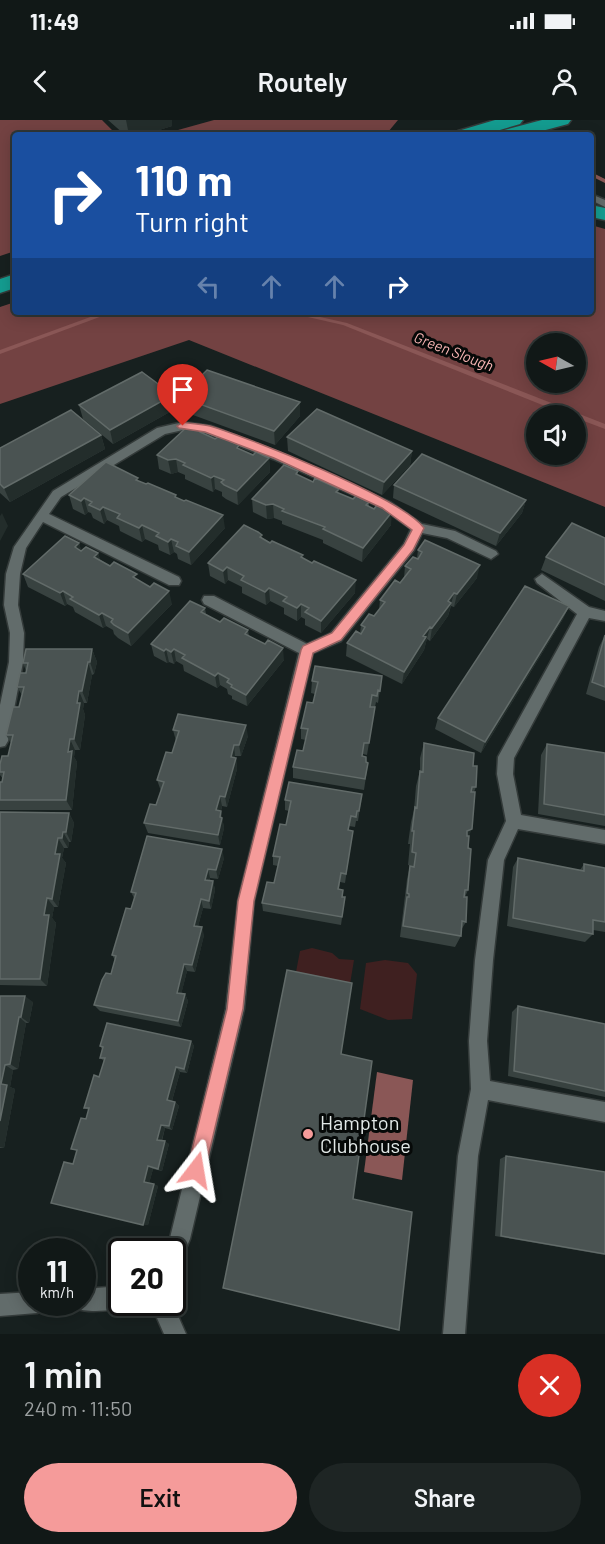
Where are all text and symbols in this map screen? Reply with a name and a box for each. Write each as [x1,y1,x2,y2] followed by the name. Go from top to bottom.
[30,8,79,34] text: 11:49
[24,65,57,98] icon: back
[257,65,348,97] text: Routely
[548,65,581,98] icon: person
[135,154,232,204] text: 110 m
[36,156,114,234] icon: right
[135,205,249,237] text: Turn right
[192,270,225,303] icon: left
[255,270,288,303] icon: ahead
[318,270,351,303] icon: ahead
[381,270,414,303] icon: right
[412,328,496,374] water label: Green Slough
[526,333,586,393] north arrow
[526,333,586,465] map controls
[157,364,208,426] pin
[166,373,199,406] icon: arrive
[526,405,586,465] button: sound
[320,1110,411,1157] place label: Hampton Clubhouse
[301,1127,315,1141] marker: Hampton Clubhouse
[164,1138,228,1202] position arrow
[108,1238,186,1316] speed limit sign: 20
[46,1252,68,1288] text: 11
[40,1283,74,1301] text: km/h
[24,1352,103,1395] text: 1 min
[518,1354,581,1417] button: close
[24,1396,132,1420] text: 240 m · 11:50
[24,1463,297,1532] button: Exit
[309,1463,581,1532] button: Share

